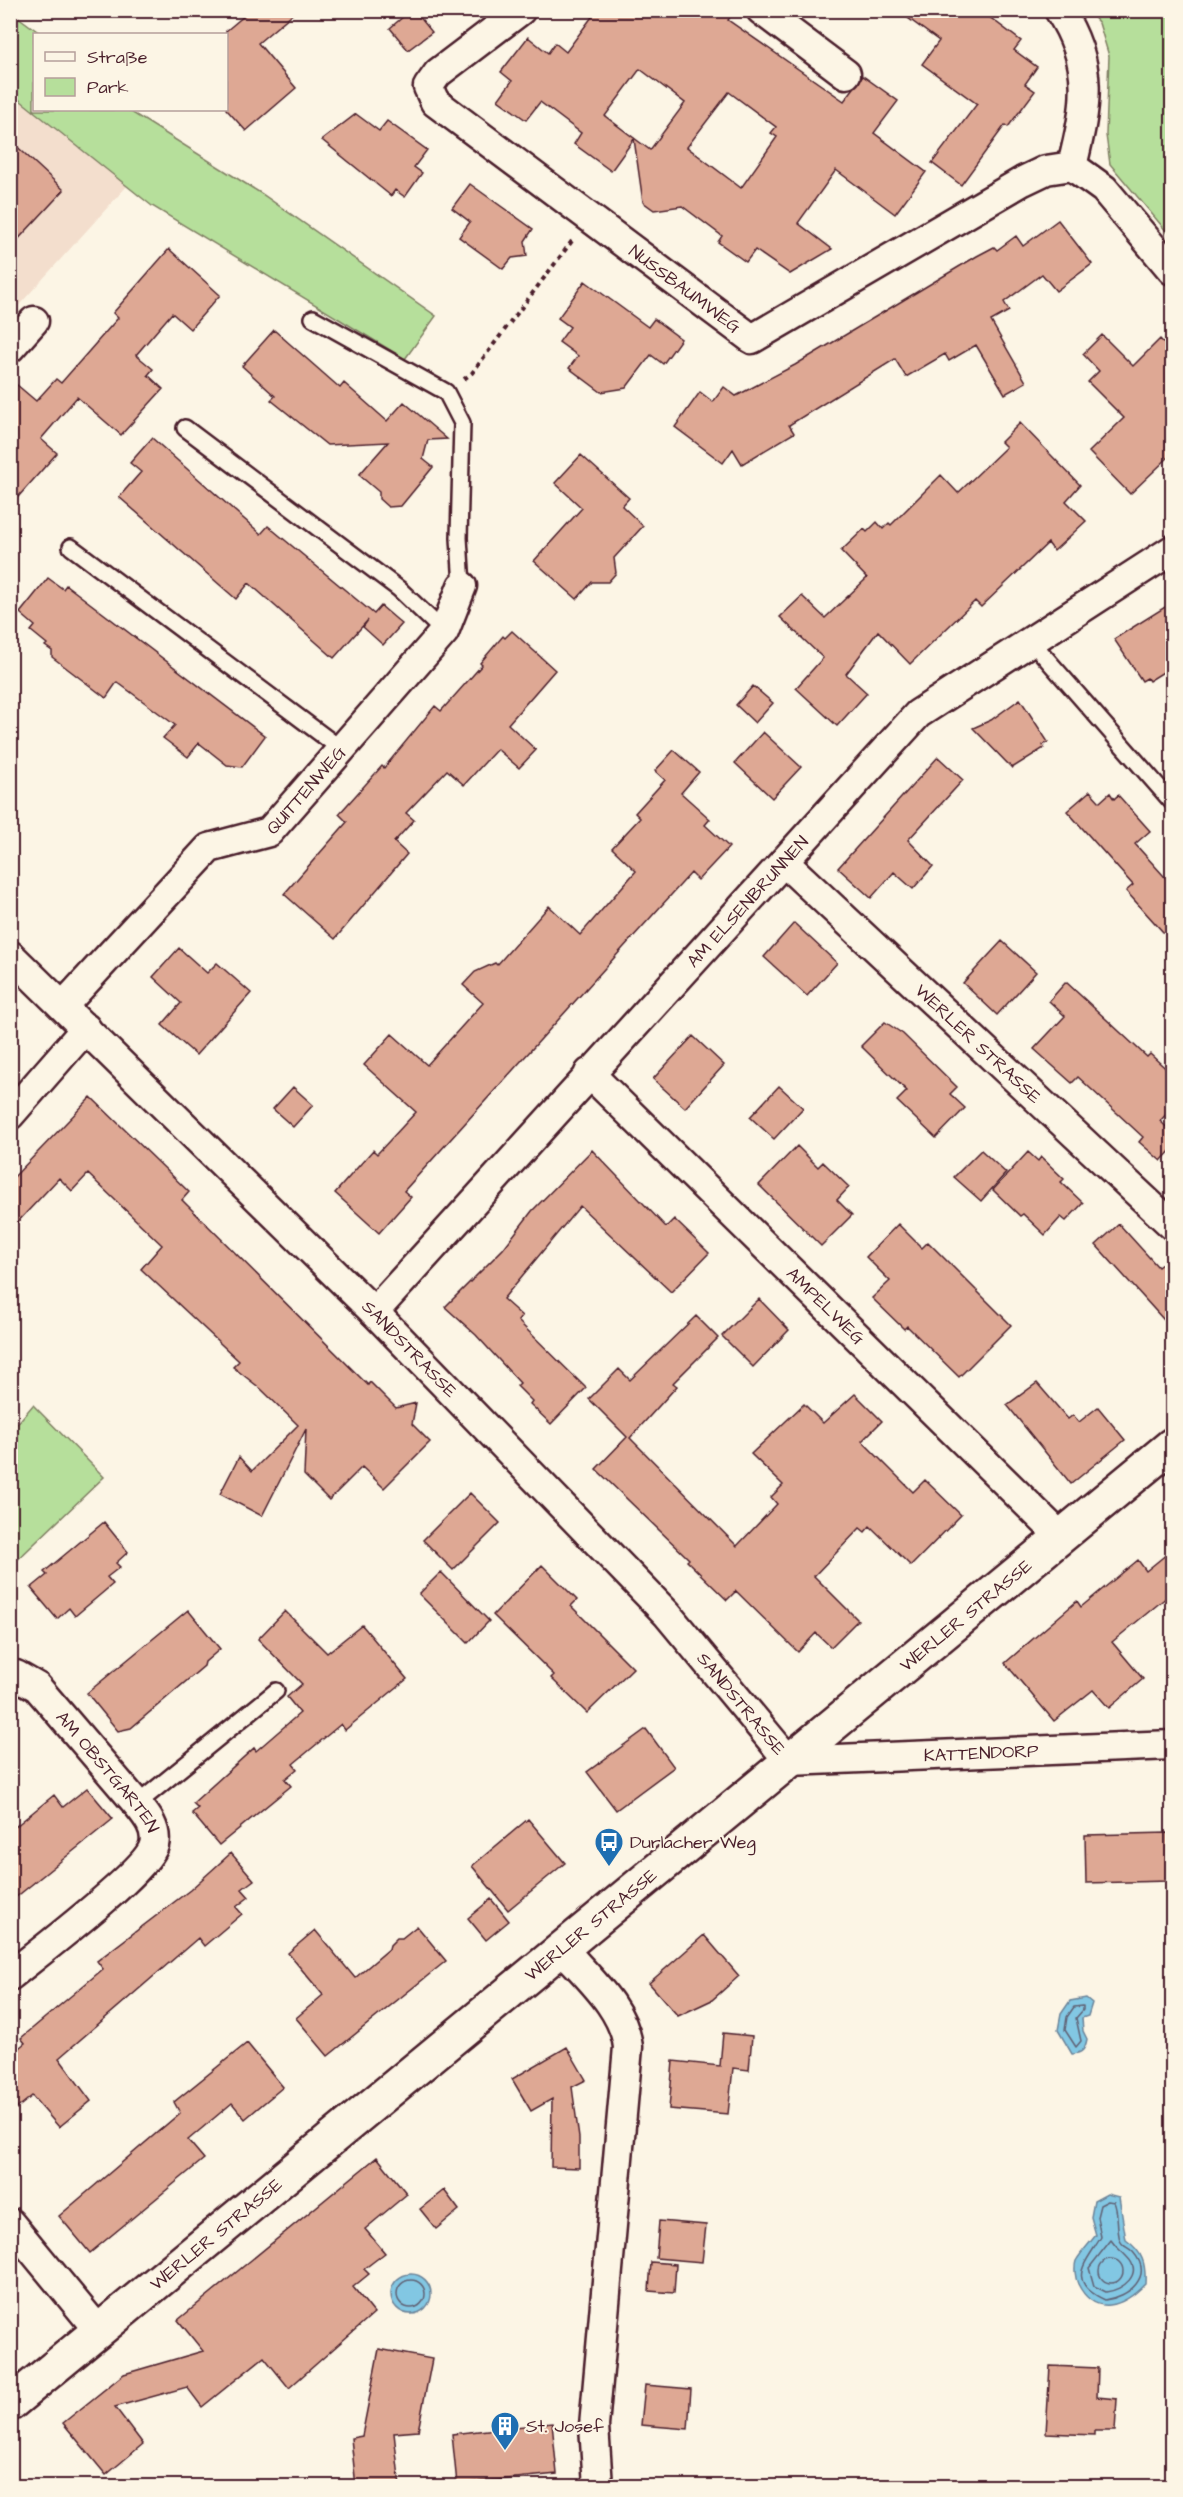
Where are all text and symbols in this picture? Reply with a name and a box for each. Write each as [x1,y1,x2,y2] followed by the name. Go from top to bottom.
[33,33,228,111] legend
[87,45,148,70] text: Straße
[87,75,129,100] text: Park
[623,239,746,340] street label: NUSSBAUMWEG
[260,740,352,840] street label: QUITTENWEG
[681,830,814,973] street label: AM ELSENBRUNNEN
[909,979,1047,1110] street label: WERLER STRASSE
[781,1262,871,1351] street label: AMPELWEG
[356,1295,463,1404] street label: SANDSTRASSE
[894,1553,1038,1678] street label: WERLER STRASSE
[691,1647,791,1761] street label: SANDSTRASSE
[50,1706,165,1836] street label: AM OBSTGARTEN
[923,1739,1040,1768] street label: KATTENDORP
[593,1826,625,1868] bus stop icon: Durlacher Weg
[630,1830,756,1856] place label: Durlacher Weg
[520,1863,663,1987] street label: WERLER STRASSE
[145,2172,288,2296] street label: WERLER STRASSE
[489,2410,521,2452] building icon: St. Josef
[526,2414,604,2439] place label: St. Josef

